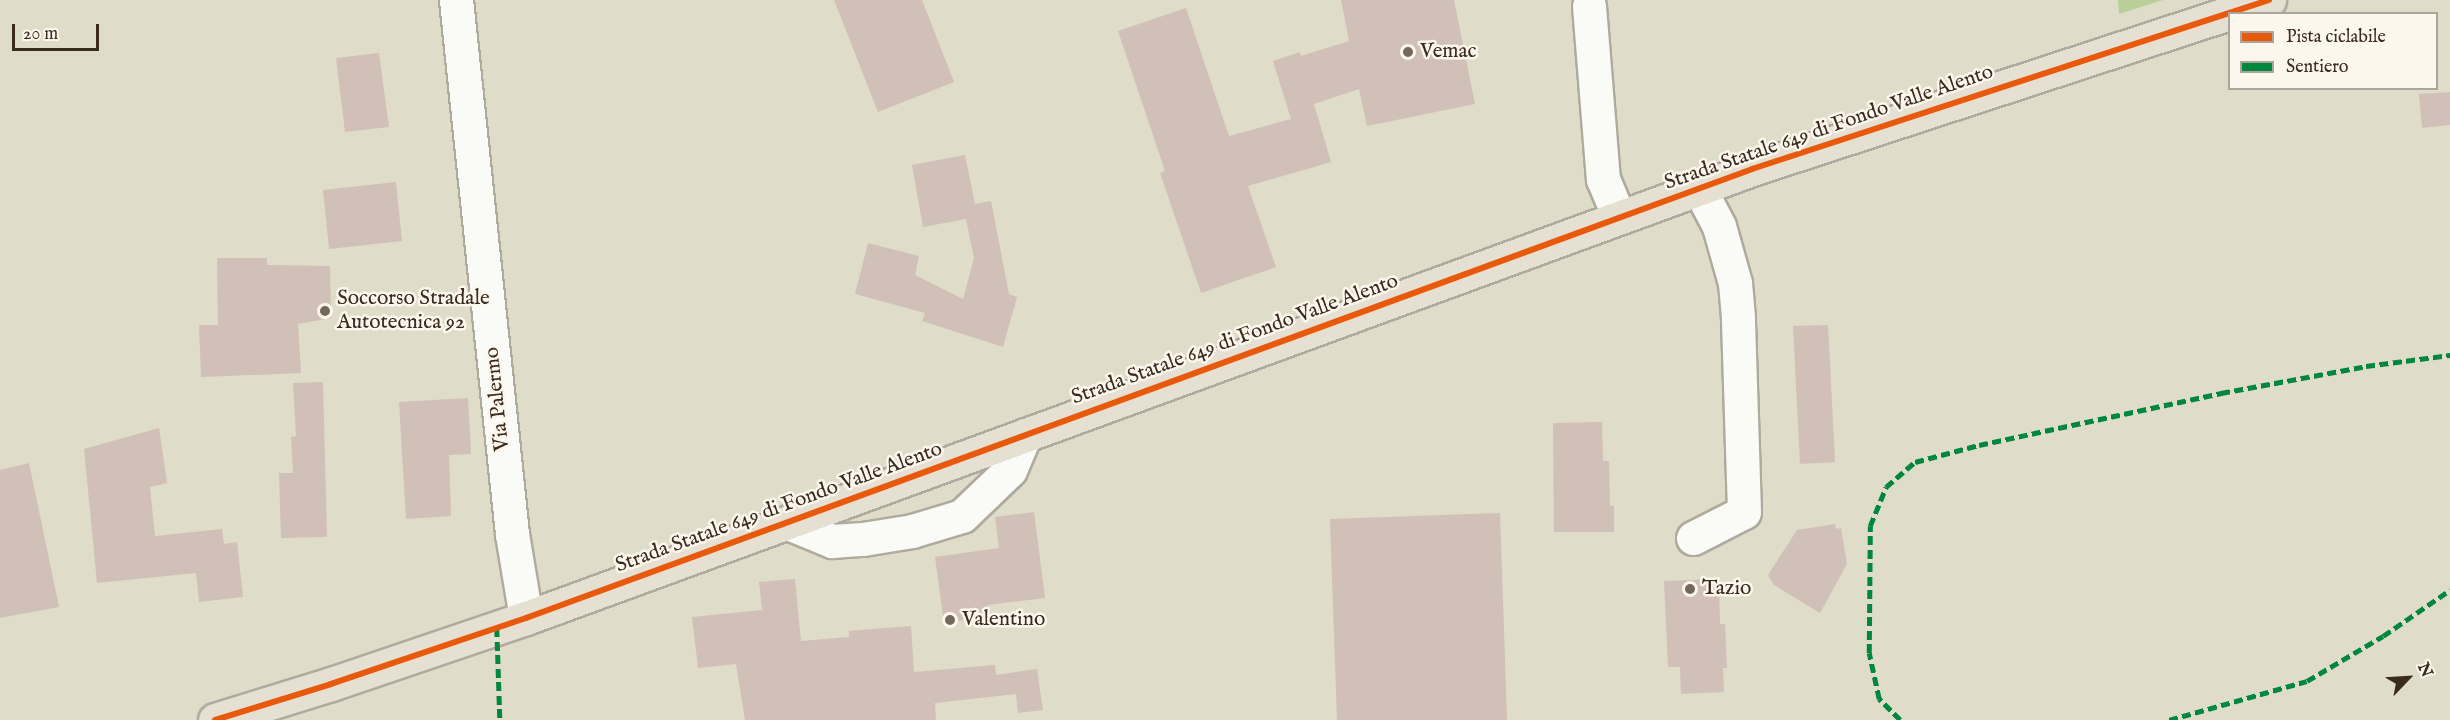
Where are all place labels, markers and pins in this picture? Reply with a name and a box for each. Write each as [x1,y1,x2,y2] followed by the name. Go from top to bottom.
[1420,39,1477,65] place label: Vemac
[1401,45,1415,59] marker: Vemac
[337,286,490,336] place label: Soccorso Stradale Autotecnica 92
[318,304,332,318] marker: Soccorso Stradale Autotecnica 92
[1702,576,1751,602] place label: Tazio
[1683,582,1697,596] marker: Tazio
[962,607,1045,633] place label: Valentino
[943,613,957,627] marker: Valentino

